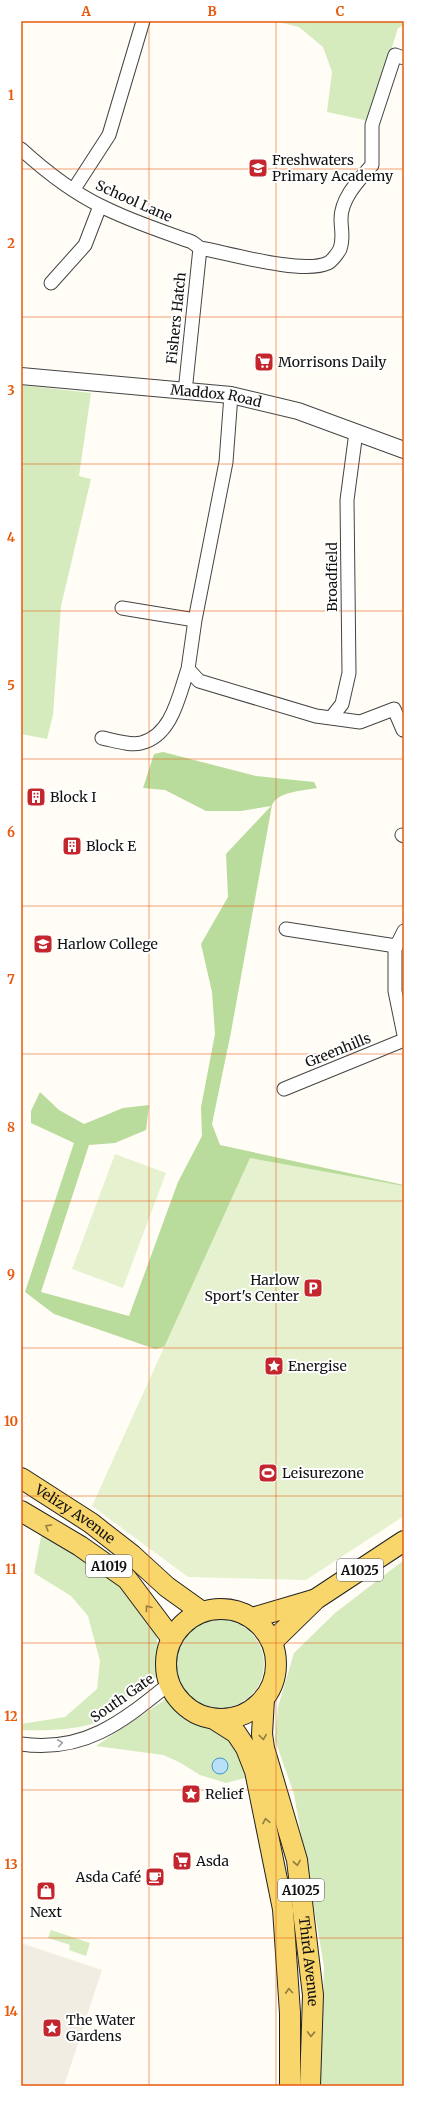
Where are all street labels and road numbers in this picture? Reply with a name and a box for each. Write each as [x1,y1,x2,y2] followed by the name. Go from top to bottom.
[93,176,175,226] street label: School Lane
[162,271,190,365] street label: Fishers Hatch
[170,381,264,411] street label: Maddox Road
[323,542,341,612] street label: Broadfield
[303,1029,374,1071] street label: Greenhills
[31,1480,119,1547] street label: Velizy Avenue
[86,1555,132,1577] road number: A1019
[337,1559,383,1581] road number: A1025
[87,1670,157,1726] street label: South Gate
[278,1879,324,1901] road number: A1025
[295,1915,322,2007] street label: Third Avenue

